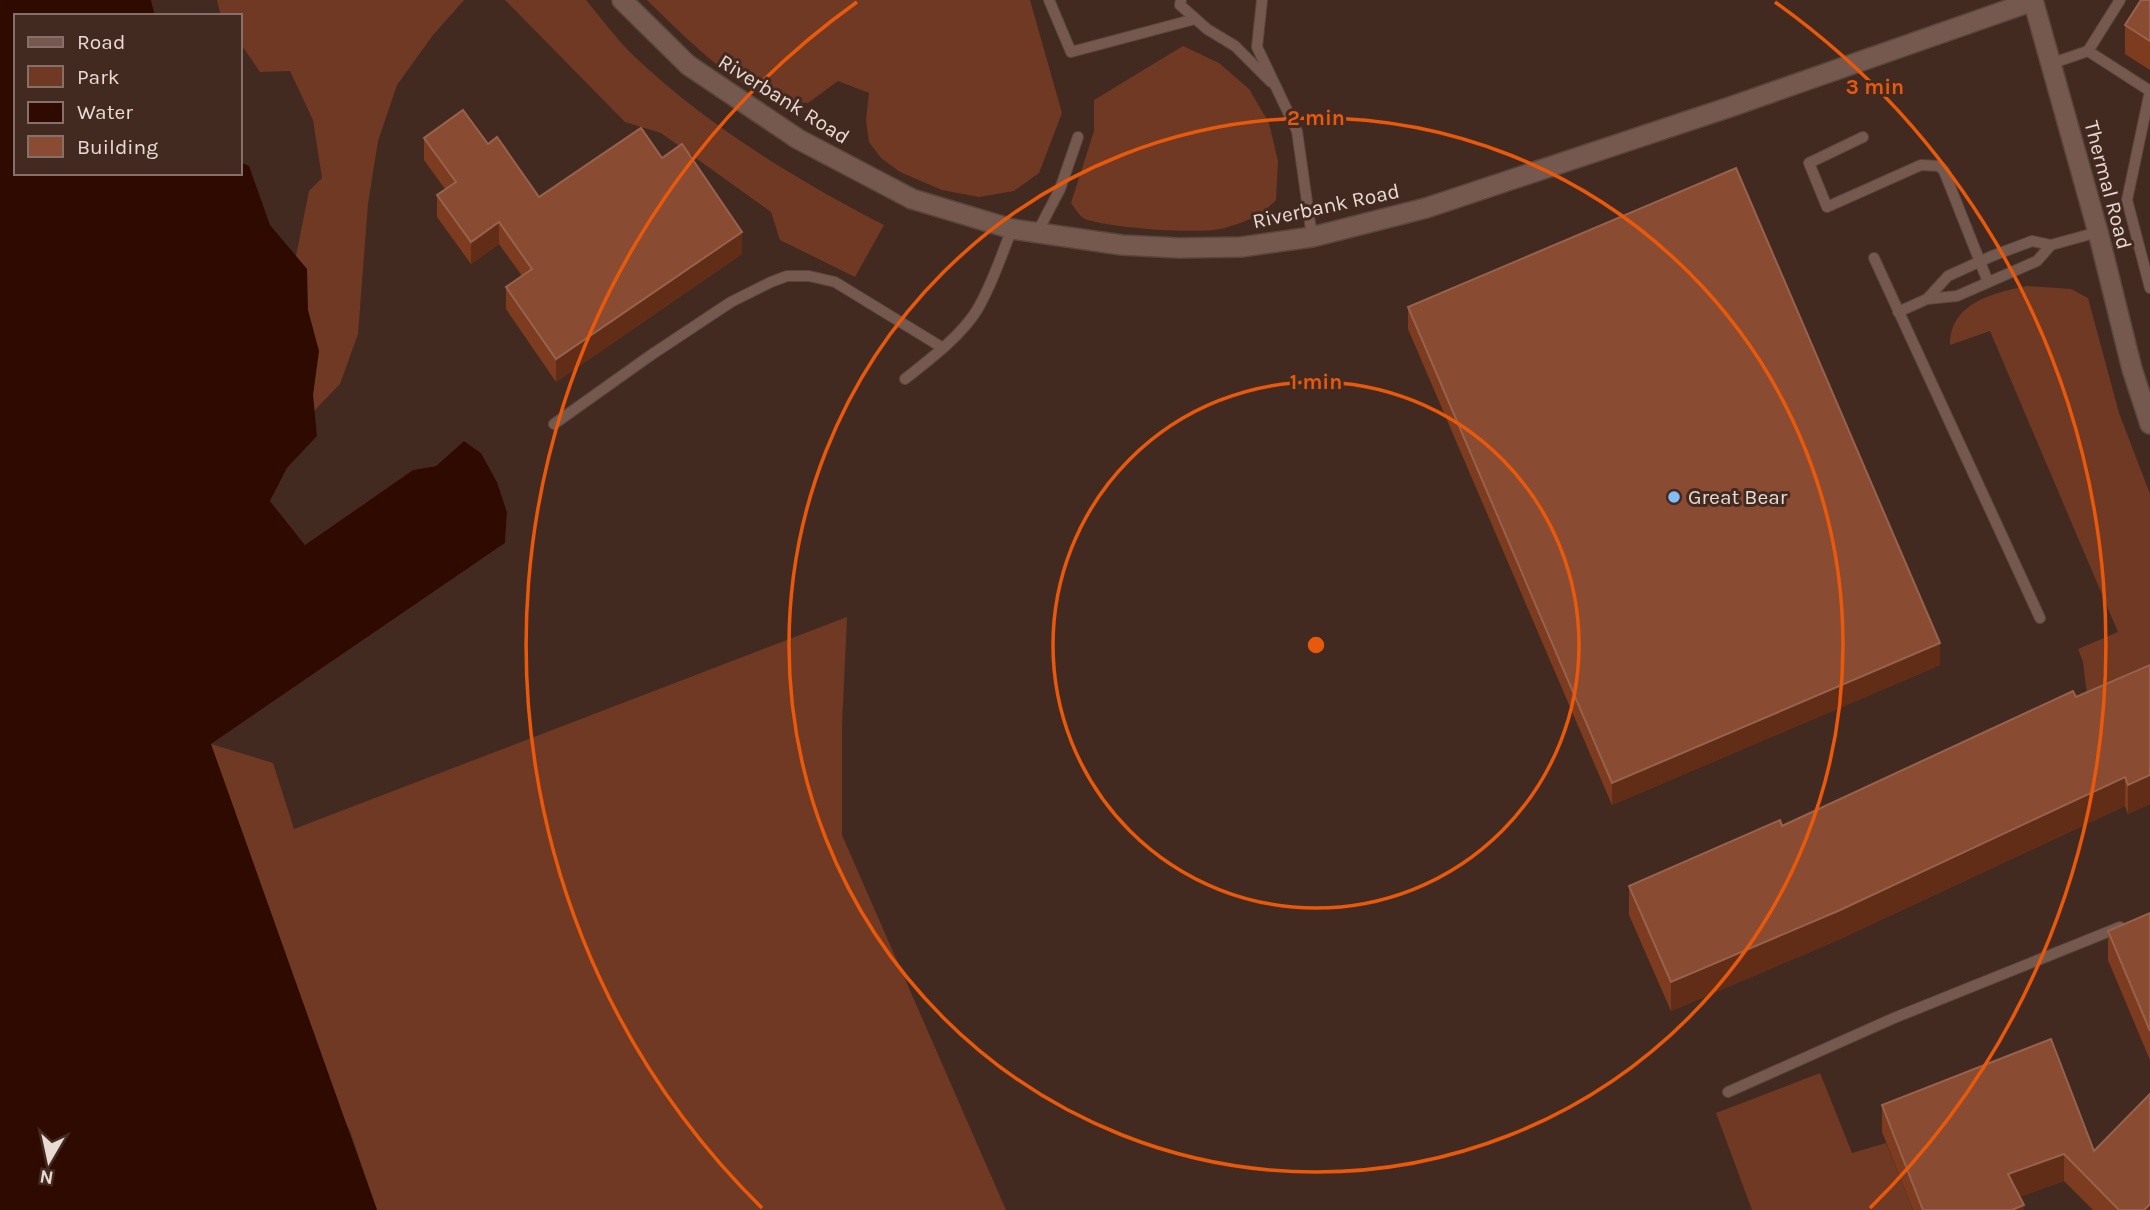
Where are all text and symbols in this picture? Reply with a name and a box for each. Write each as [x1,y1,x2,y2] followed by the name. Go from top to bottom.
[14,14,242,175] legend
[77,30,125,54] text: Road
[714,49,854,149] street label: Riverbank Road
[77,65,120,89] text: Park
[1846,75,1904,99] text: 3 min
[77,100,133,124] text: Water
[1287,106,1345,130] text: 2 min
[2079,118,2137,252] street label: Thermal Road
[77,135,158,159] text: Building
[1250,179,1402,233] street label: Riverbank Road
[1290,370,1342,394] text: 1 min
[1688,485,1788,509] place label: Great Bear
[1666,489,1682,505] marker: Great Bear
[1304,633,1328,657] centre of rings
[14,1126,84,1196] north arrow
[38,1165,55,1189] text: N

